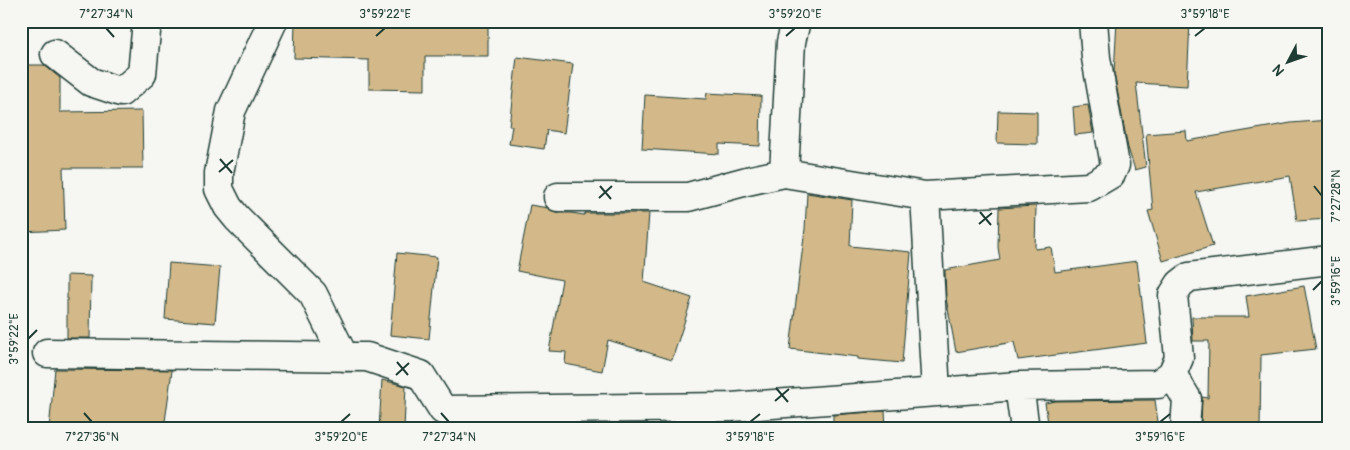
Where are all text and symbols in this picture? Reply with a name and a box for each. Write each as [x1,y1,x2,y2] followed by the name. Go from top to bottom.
[79,7,133,22] text: 7°27'34"N
[359,7,411,22] text: 3°59'22"E
[768,7,822,22] text: 3°59'20"E
[1181,7,1229,22] text: 3°59'18"E
[1262,38,1312,88] north arrow
[1269,61,1288,79] text: N
[1329,170,1344,222] text: 7°27'28"N
[1329,256,1344,306] text: 3°59'16"E
[7,313,22,365] text: 3°59'22"E
[65,430,119,445] text: 7°27'36"N
[314,430,368,445] text: 3°59'20"E
[422,430,476,445] text: 7°27'34"N
[726,430,774,445] text: 3°59'18"E
[1135,430,1185,445] text: 3°59'16"E

